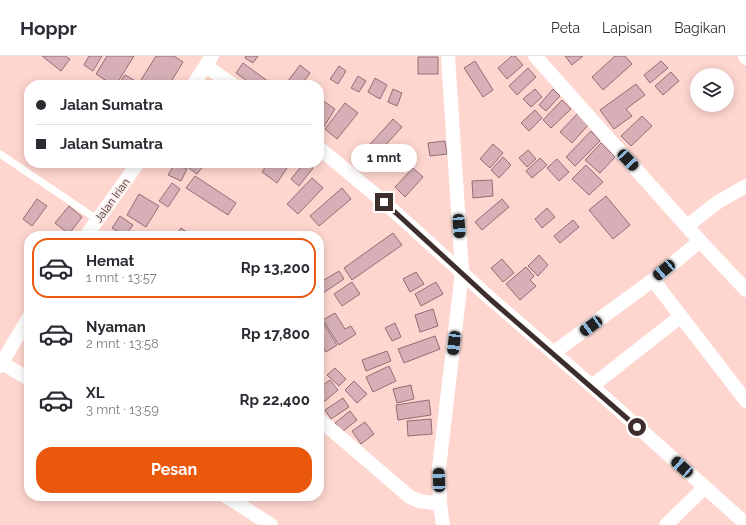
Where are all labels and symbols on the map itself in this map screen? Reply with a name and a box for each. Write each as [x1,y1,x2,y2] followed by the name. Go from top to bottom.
[351,144,417,172] callout: 1 mnt
[615,147,641,173] car
[92,176,133,225] street label: Jalan Irian
[375,193,393,211] route end
[452,214,466,238] car
[651,258,677,282] car
[578,314,604,338] car
[447,330,461,356] car
[628,418,646,436] route start
[669,455,695,479] car
[433,468,445,492] car

